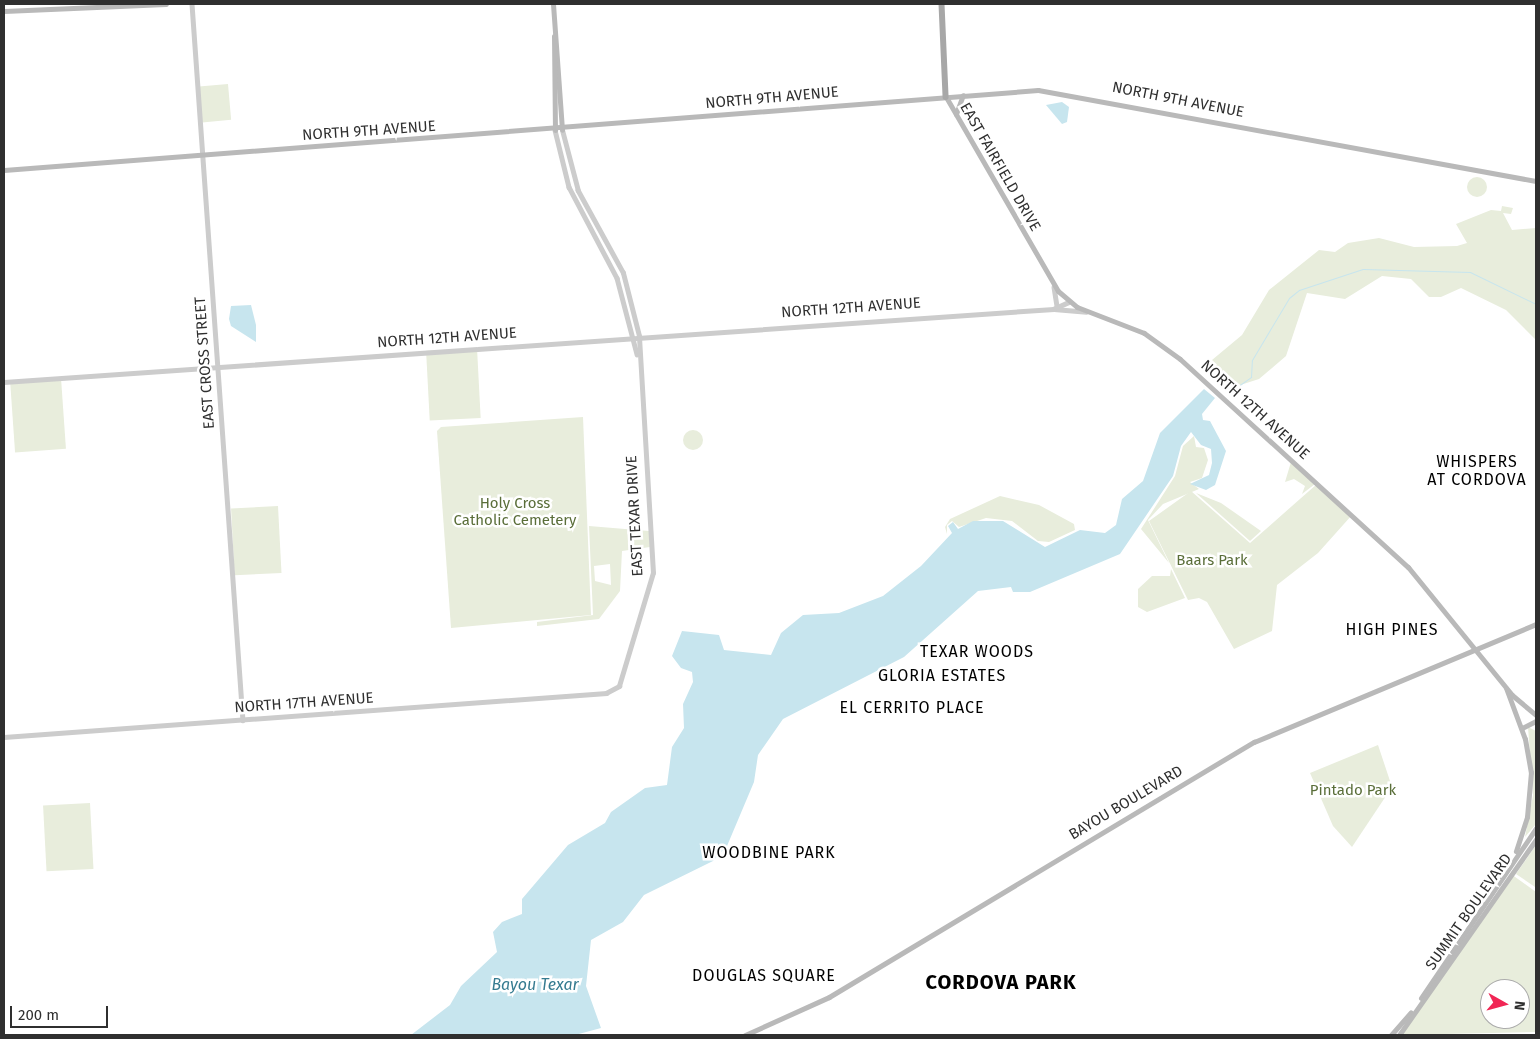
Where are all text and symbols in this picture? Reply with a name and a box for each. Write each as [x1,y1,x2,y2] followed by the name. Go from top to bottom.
[1111,78,1245,122] street label: NORTH 9TH AVENUE
[705,83,839,113] street label: NORTH 9TH AVENUE
[956,100,1044,234] street label: EAST FAIRFIELD DRIVE
[302,117,436,145] street label: NORTH 9TH AVENUE
[781,294,921,322] street label: NORTH 12TH AVENUE
[191,296,219,430] street label: EAST CROSS STREET
[377,324,517,352] street label: NORTH 12TH AVENUE
[1197,357,1313,463] street label: NORTH 12TH AVENUE
[1426,452,1528,490] district label: WHISPERS AT CORDOVA
[623,455,647,577] street label: EAST TEXAR DRIVE
[454,494,576,529] park label: Holy Cross Catholic Cemetery
[1176,552,1248,570] park label: Baars Park
[1344,620,1440,640] district label: HIGH PINES
[919,642,1035,662] district label: TEXAR WOODS
[876,666,1008,686] district label: GLORIA ESTATES
[234,689,374,717] street label: NORTH 17TH AVENUE
[837,698,987,718] district label: EL CERRITO PLACE
[1066,762,1186,844] street label: BAYOU BOULEVARD
[1310,782,1396,800] park label: Pintado Park
[701,843,837,863] district label: WOODBINE PARK
[1422,850,1516,974] street label: SUMMIT BOULEVARD
[690,966,838,986] district label: DOUGLAS SQUARE
[924,970,1078,994] district label: CORDOVA PARK
[491,975,579,995] water label: Bayou Texar
[1480,979,1530,1029] north arrow
[12,996,110,1028] scale bar
[1510,1000,1528,1011] text: N
[18,1006,59,1024] text: 200 m

